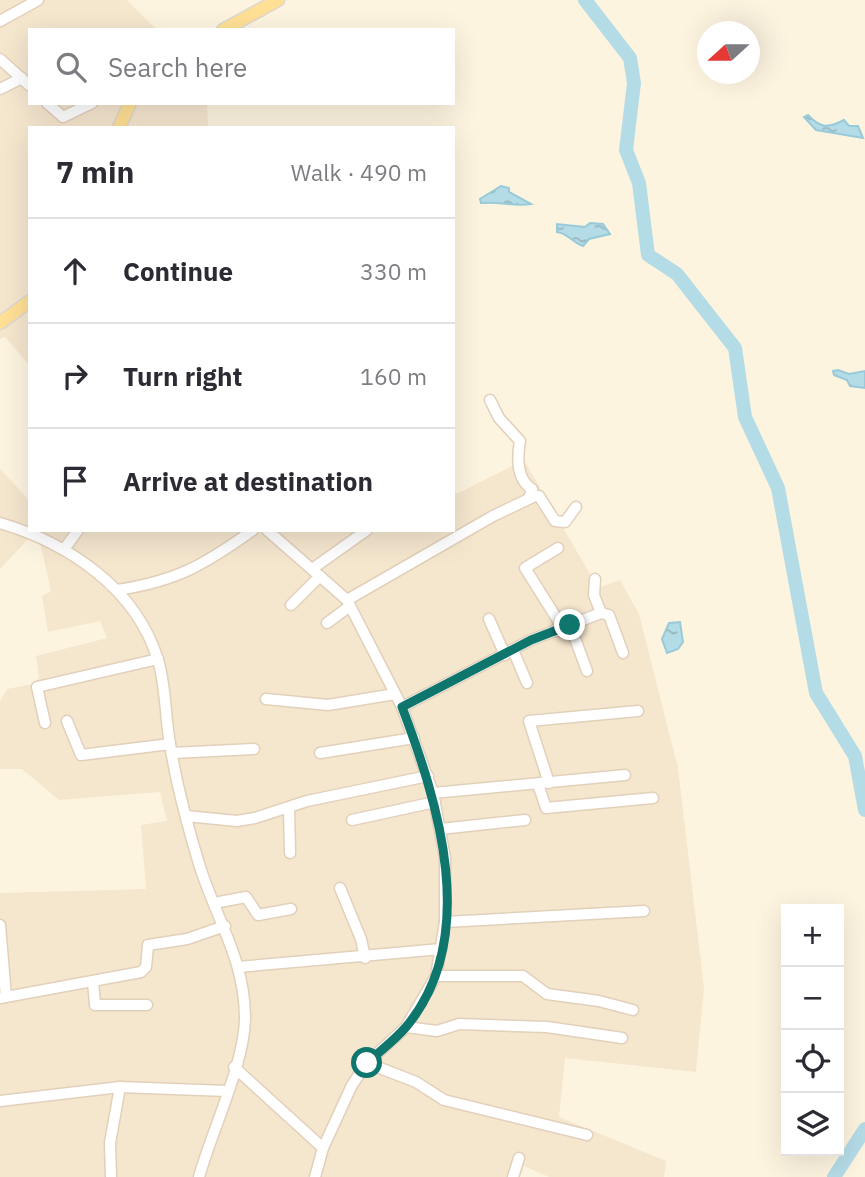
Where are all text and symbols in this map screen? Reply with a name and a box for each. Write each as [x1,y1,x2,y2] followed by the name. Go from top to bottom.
[697,21,760,84] north arrow
[28,28,455,105] search box
[52,48,90,86] icon: search
[108,50,247,84] text: Search here
[56,152,134,191] text: 7 min
[291,157,427,187] text: Walk · 490 m
[56,252,94,290] icon: ahead
[123,254,233,288] text: Continue
[360,256,427,286] text: 330 m
[56,357,94,395] icon: right
[123,359,242,393] text: Turn right
[360,361,427,391] text: 160 m
[56,462,94,500] icon: arrive
[123,464,373,498] text: Arrive at destination
[554,609,585,640] route end
[781,904,844,1156] map controls
[781,904,844,967] button: +
[781,967,844,1030] button: −
[781,1030,844,1093] button: locate
[351,1047,382,1078] route start
[781,1093,844,1156] button: layers

